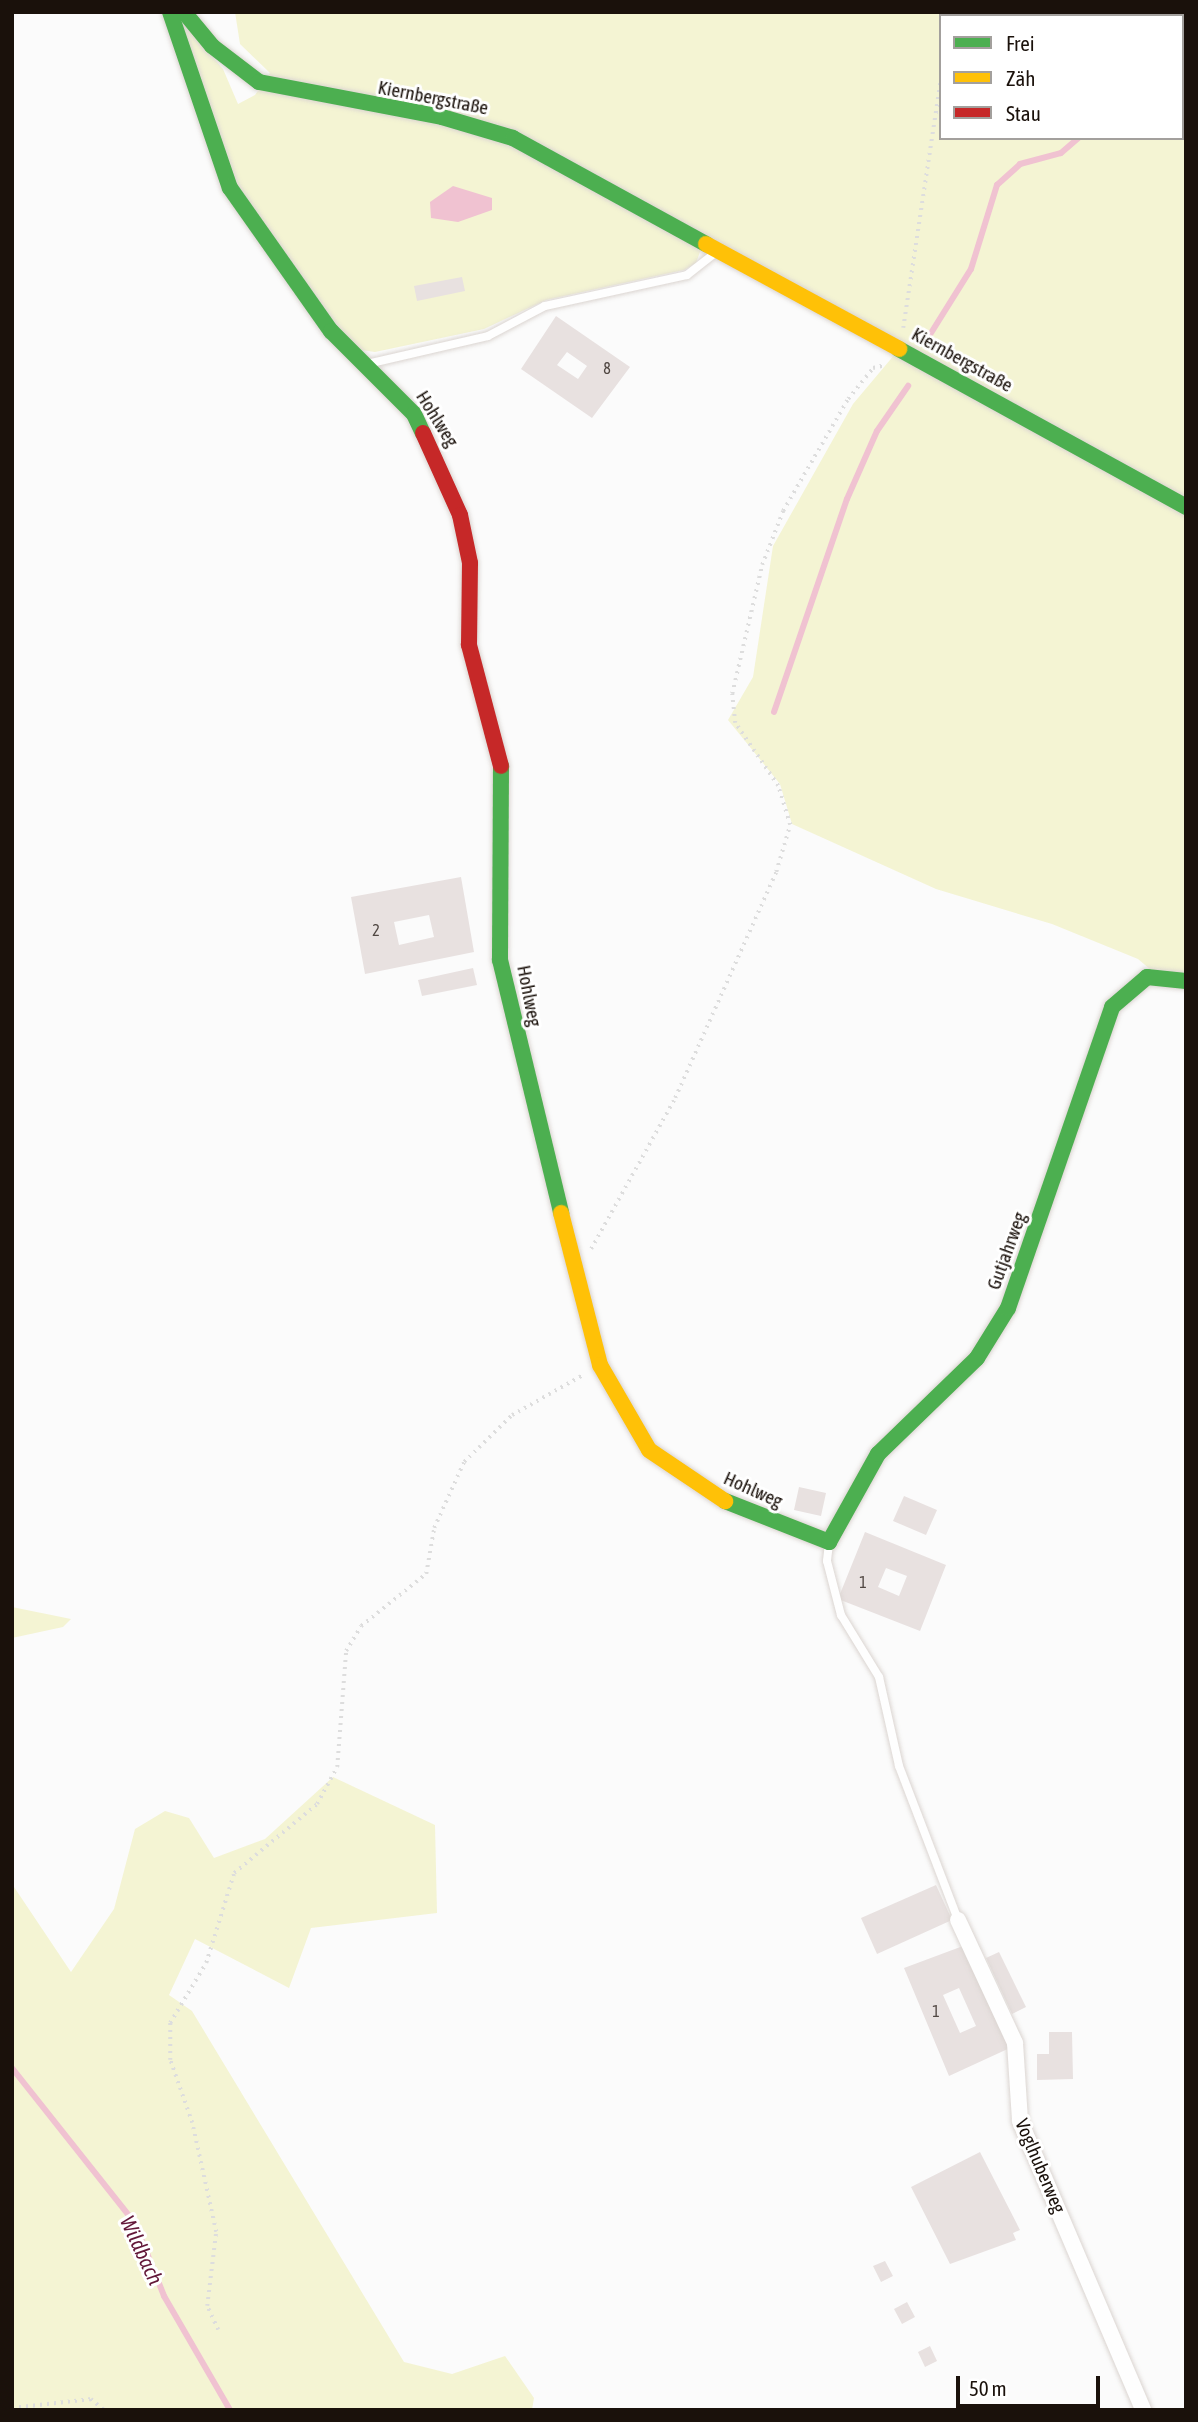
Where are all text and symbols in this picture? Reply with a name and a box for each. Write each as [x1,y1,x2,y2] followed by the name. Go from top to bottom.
[939,14,1184,140] legend
[1006,31,1035,55] text: Frei
[1006,66,1035,90] text: Zäh
[376,76,490,120] street label: Kiernbergstraße
[1006,101,1041,125] text: Stau
[908,323,1016,397] street label: Kiernbergstraße
[603,358,611,378] house number: 8
[411,387,463,451] street label: Hohlweg
[372,920,380,940] house number: 2
[512,963,546,1029] street label: Hohlweg
[982,1209,1032,1293] street label: Gutjahrweg
[720,1467,786,1513] street label: Hohlweg
[859,1572,867,1592] house number: 1
[932,2001,940,2021] house number: 1
[1010,2115,1070,2217] street label: Voglhuberweg
[115,2212,169,2288] water label: Wildbach
[960,2362,1104,2406] scale bar
[969,2376,1007,2400] text: 50 m

